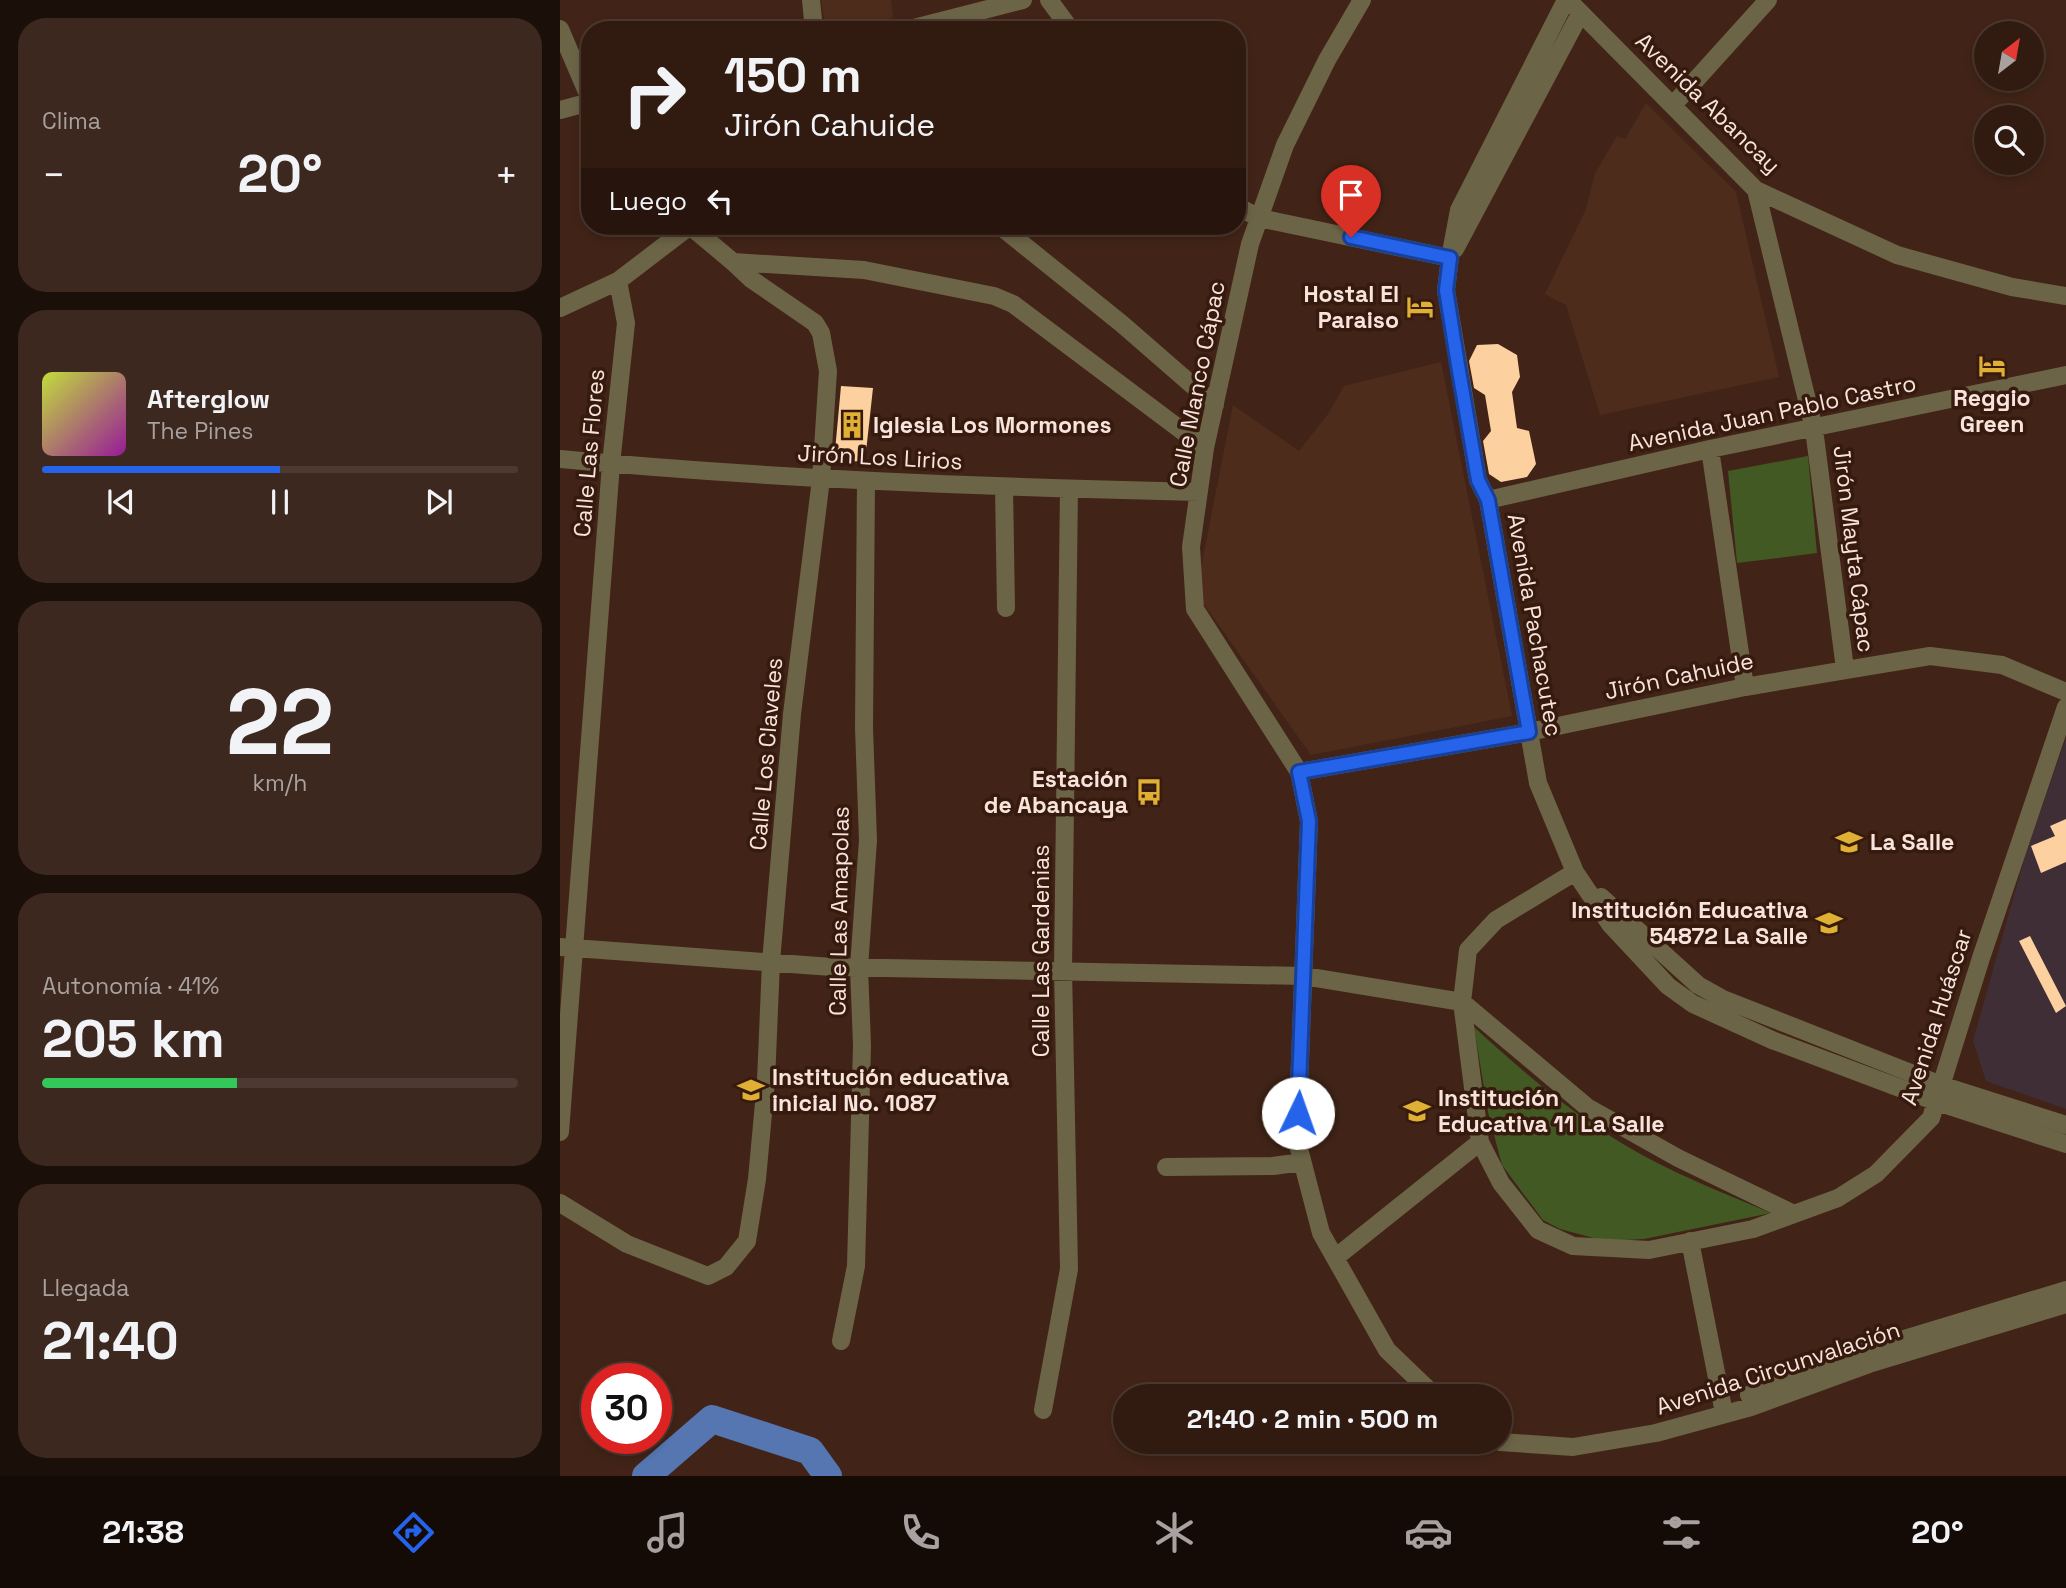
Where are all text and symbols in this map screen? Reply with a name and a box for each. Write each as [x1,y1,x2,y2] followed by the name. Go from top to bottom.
[1974,21,2044,91] north arrow
[1974,21,2044,175] map controls
[1629,26,1787,180] street label: Avenida Abancay
[724,44,862,106] text: 150 m
[609,49,700,140] icon: right
[724,105,935,145] text: Jirón Cahuide
[1974,105,2044,175] button: search
[42,106,101,136] text: Clima
[237,141,323,207] text: 20°
[42,151,66,199] text: −
[494,151,518,199] text: +
[1321,165,1381,237] pin
[1332,176,1370,214] icon: arrive
[701,182,739,220] icon: left
[609,184,687,218] text: Luego
[1162,278,1232,490] street label: Calle Manco Cápac
[1303,279,1399,335] place label: Hostal El Paraiso
[1405,292,1435,322] hotel icon: Hostal El Paraiso
[1977,351,2007,381] hotel icon: Reggio Green
[567,368,611,538] street label: Calle Las Flores
[1625,368,1919,458] street label: Avenida Juan Pablo Castro
[147,382,270,416] text: Afterglow
[1953,383,2031,439] place label: Reggio Green
[837,410,867,440] building icon: Iglesia Los Mormones
[873,410,1112,440] place label: Iglesia Los Mormones
[147,416,253,446] text: The Pines
[797,438,963,476] street label: Jirón Los Lirios
[1826,444,1882,654] street label: Jirón Mayta Cápac
[102,483,140,521] icon: previous
[261,483,299,521] icon: pause
[420,483,458,521] icon: next
[1501,511,1569,739] street label: Avenida Pachacutec
[1602,646,1756,706] street label: Jirón Cahuide
[743,656,789,852] street label: Calle Los Claveles
[226,664,334,781] text: 22
[984,764,1128,820] place label: Estación de Abancaya
[253,768,307,798] text: km/h
[1134,777,1164,807] bus stop icon: Estación de Abancaya
[822,806,856,1016] street label: Calle Las Amapolas
[1834,827,1864,857] school or university icon: La Salle
[1870,827,1954,857] place label: La Salle
[1026,845,1056,1057] street label: Calle Las Gardenias
[1571,895,1808,951] place label: Institución Educativa 54872 La Salle
[1814,908,1844,938] school or university icon: Institución Educativa 54872 La Salle
[1893,925,1979,1109] street label: Avenida Huáscar
[42,971,219,1001] text: Autonomía · 41%
[42,1006,225,1072] text: 205 km
[772,1062,1009,1118] place label: Institución educativa inicial No. 1087
[736,1075,766,1105] school or university icon: Institución educativa inicial No. 1087
[1261,1076,1335,1150] position arrow
[1438,1083,1665,1139] place label: Institución Educativa 11 La Salle
[1402,1096,1432,1126] school or university icon: Institución Educativa 11 La Salle
[42,1273,130,1303] text: Llegada
[42,1308,179,1374] text: 21:40
[1652,1314,1904,1422] street label: Avenida Circunvalación
[581,1363,672,1454] speed limit sign: 30
[1187,1402,1438,1436] text: 21:40 · 2 min · 500 m
[389,1508,438,1557] icon: directions
[643,1508,692,1557] icon: music
[896,1508,945,1557] icon: phone
[1150,1508,1199,1557] icon: climate
[1404,1508,1453,1557] icon: car
[1657,1508,1706,1557] icon: filters
[102,1512,184,1552] text: 21:38
[1911,1512,1964,1552] text: 20°

